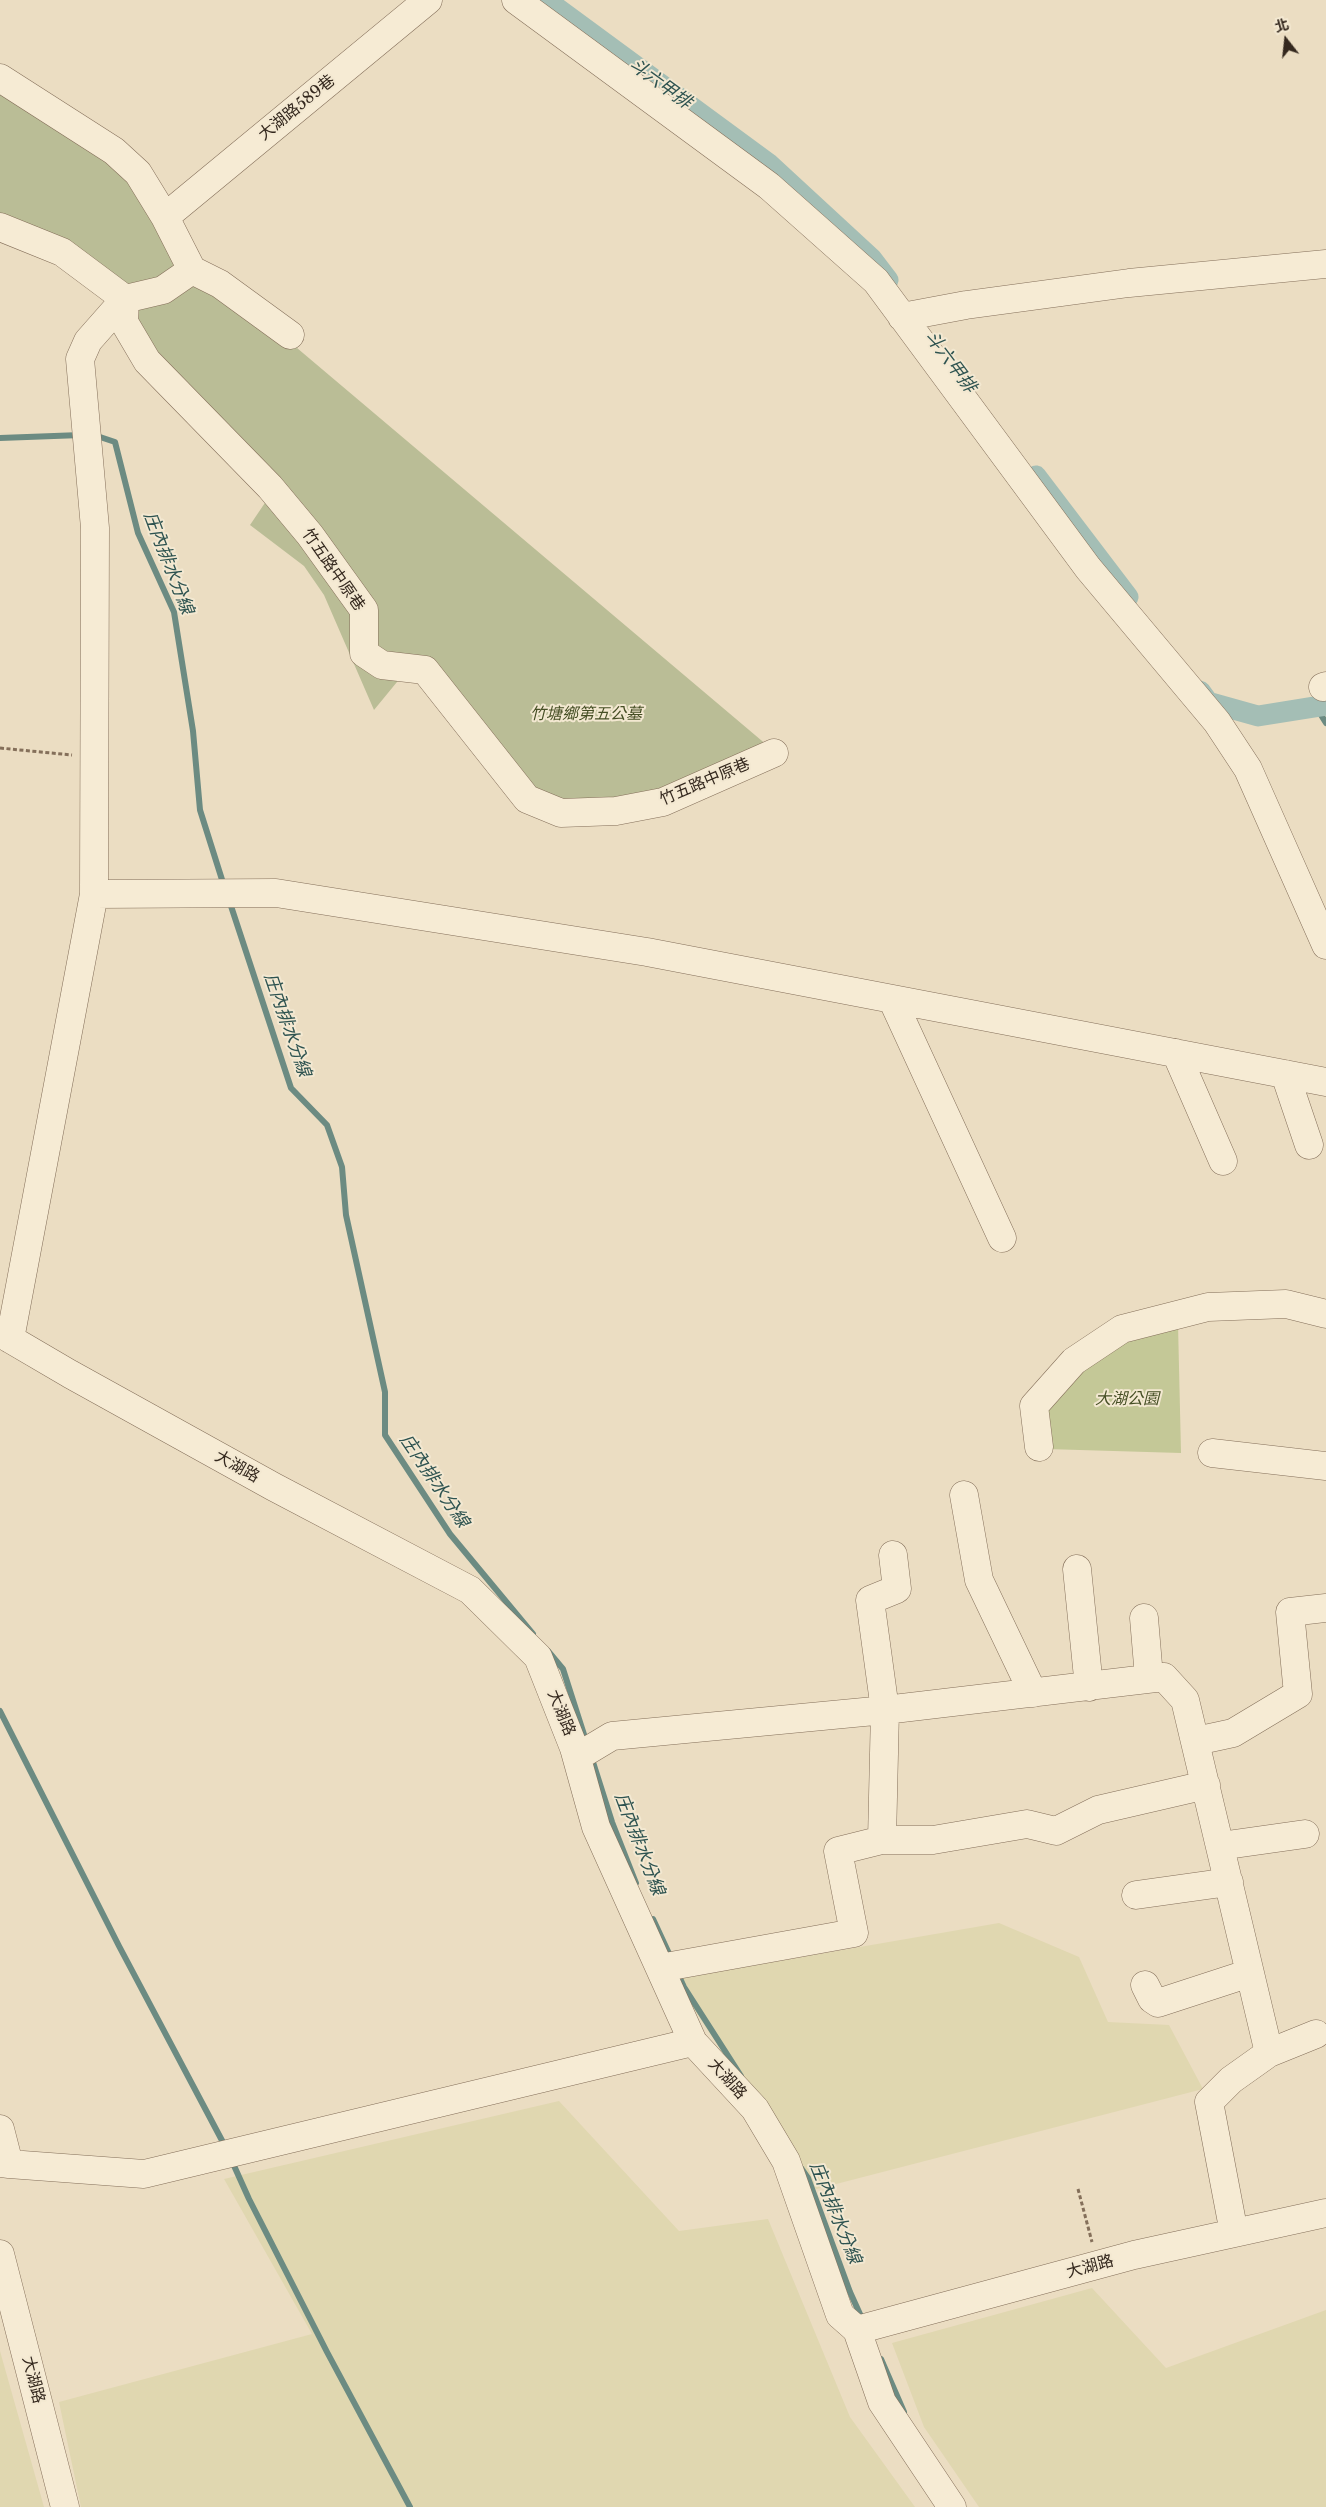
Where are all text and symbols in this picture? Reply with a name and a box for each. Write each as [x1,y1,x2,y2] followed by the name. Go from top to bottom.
[1261,15,1311,65] north arrow
[1273,15,1291,36] text: 北
[625,54,695,114] water label: 斗六甲排
[255,71,339,145] street label: 大湖路589巷
[920,327,980,397] water label: 斗六甲排
[139,509,197,617] water label: 庄內排水分線
[298,525,368,615] street label: 竹五路中原巷
[530,704,642,724] park label: 竹塘鄉第五公墓
[657,754,753,810] street label: 竹五路中原巷
[259,970,315,1080] water label: 庄內排水分線
[1095,1389,1159,1409] park label: 大湖公園
[395,1430,473,1532] water label: 庄內排水分線
[211,1447,263,1487] street label: 大湖路
[543,1687,579,1739] street label: 大湖路
[610,1790,668,1898] water label: 庄內排水分線
[704,2055,750,2103] street label: 大湖路
[805,2159,865,2267] water label: 庄內排水分線
[1064,2252,1116,2282] street label: 大湖路
[18,2354,48,2406] street label: 大湖路

